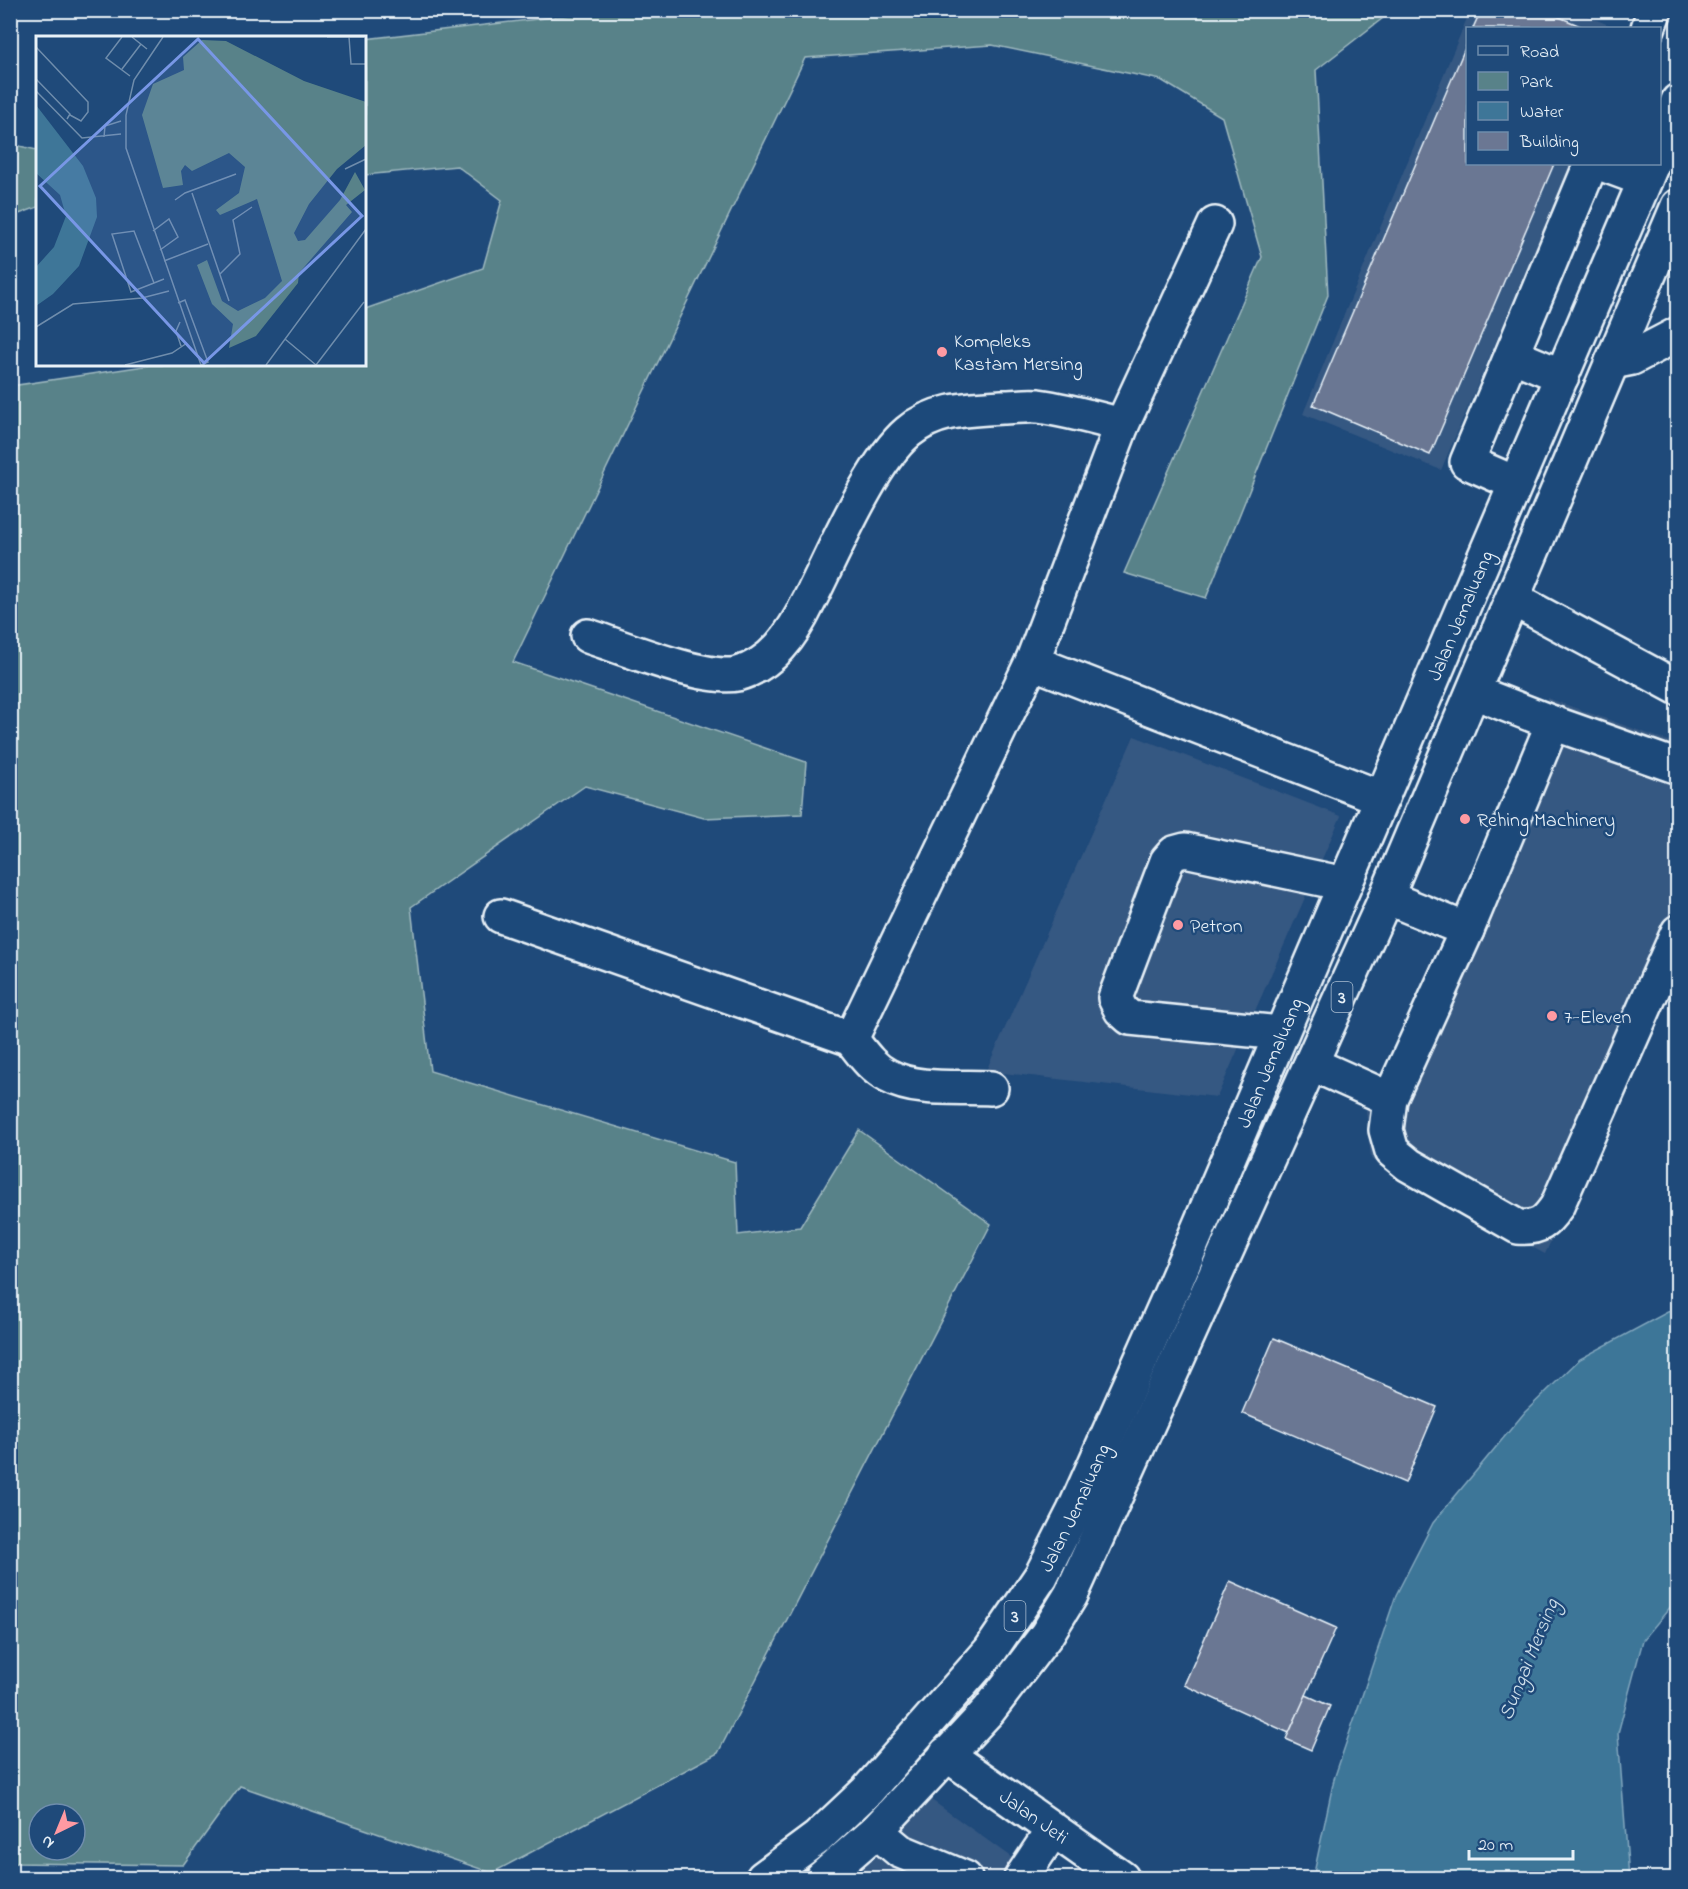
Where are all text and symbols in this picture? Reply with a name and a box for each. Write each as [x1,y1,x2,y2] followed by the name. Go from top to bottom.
[1466,27,1661,165] legend
[36,36,366,366] inset map
[1520,40,1559,66] text: Road
[1520,70,1553,96] text: Park
[1520,100,1564,126] text: Water
[1519,130,1579,157] text: Building
[954,328,1083,381] place label: Kompleks Kastam Mersing
[935,345,949,359] marker: Kompleks Kastam Mersing
[1421,547,1504,686] street label: Jalan Jemaluang
[1477,807,1615,837] place label: Rehing Machinery
[1458,812,1472,826] marker: Rehing Machinery
[1190,913,1243,942] place label: Petron
[1171,918,1185,932] marker: Petron
[1332,982,1352,1012] road number: 3
[1231,994,1313,1133] street label: Jalan Jemaluang
[1564,1004,1631,1033] place label: 7-Eleven
[1545,1009,1559,1023] marker: 7-Eleven
[1033,1440,1120,1578] street label: Jalan Jemaluang
[1492,1594,1569,1725] water label: Sungai Mersing
[1004,1601,1026,1631] road number: 3
[992,1784,1073,1853] street label: Jalan Jeti
[27,1802,87,1862] north arrow
[1469,1823,1572,1861] scale bar
[36,1829,60,1854] text: N
[1478,1833,1513,1859] text: 20 m

